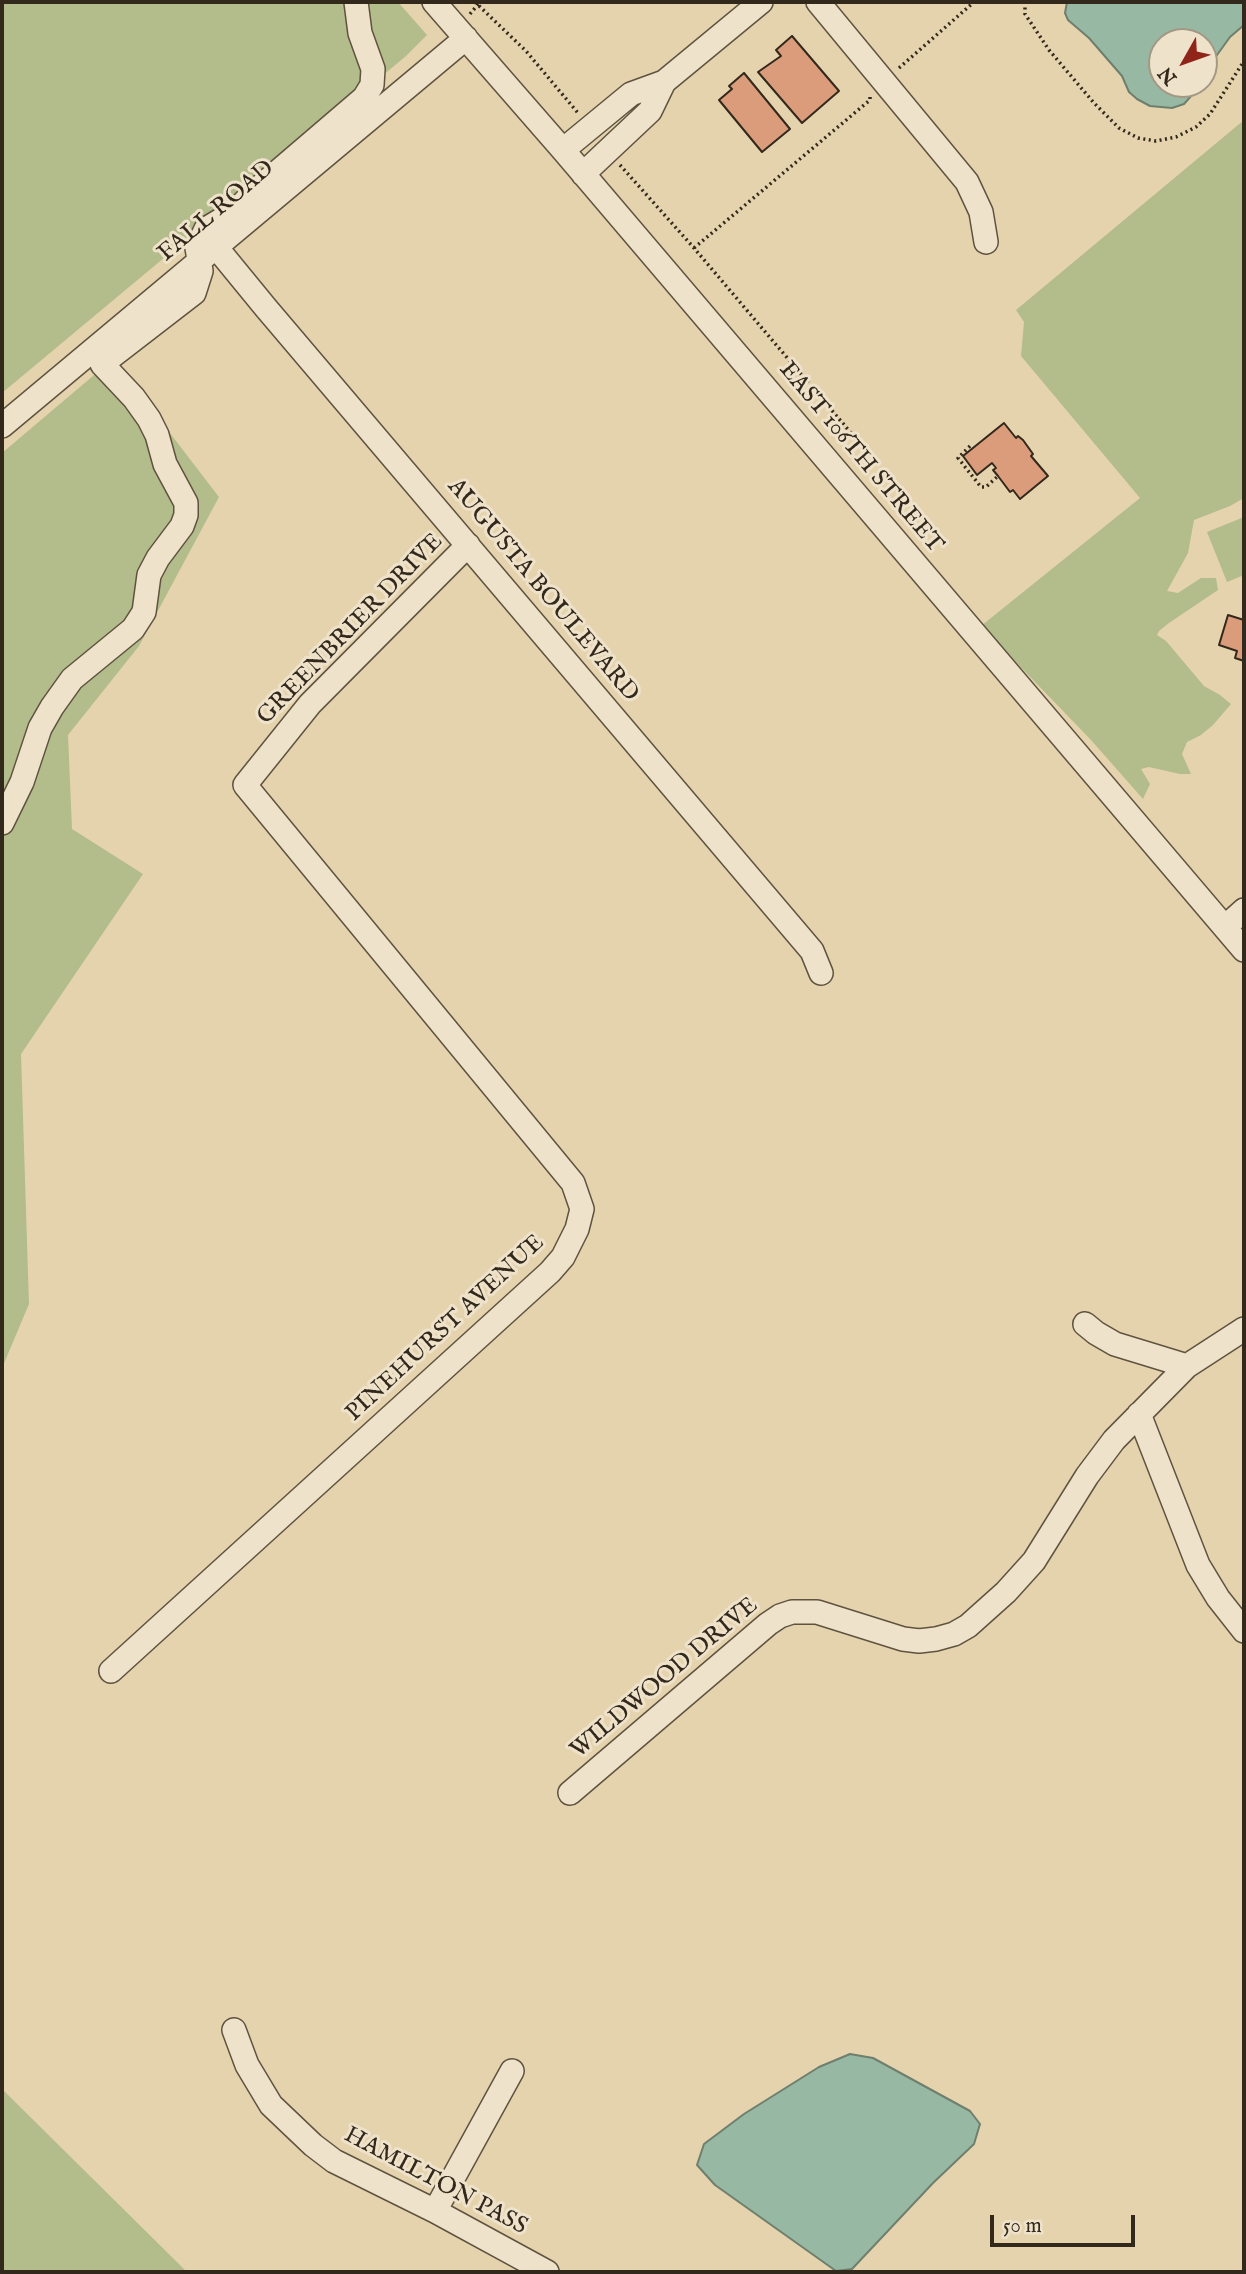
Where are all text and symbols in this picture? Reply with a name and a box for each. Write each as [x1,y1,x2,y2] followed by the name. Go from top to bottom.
[1148,28,1218,98] north arrow
[1154,61,1183,89] text: N
[153,155,281,269] street label: FALL ROAD
[772,357,948,559] street label: EAST 106TH STREET
[440,474,644,708] street label: AUGUSTA BOULEVARD
[252,528,450,732] street label: GREENBRIER DRIVE
[341,1230,551,1428] street label: PINEHURST AVENUE
[565,1592,765,1766] street label: WILDWOOD DRIVE
[339,2122,531,2242] street label: HAMILTON PASS
[994,2200,1139,2244] scale bar
[1003,2213,1042,2240] text: 50 m

